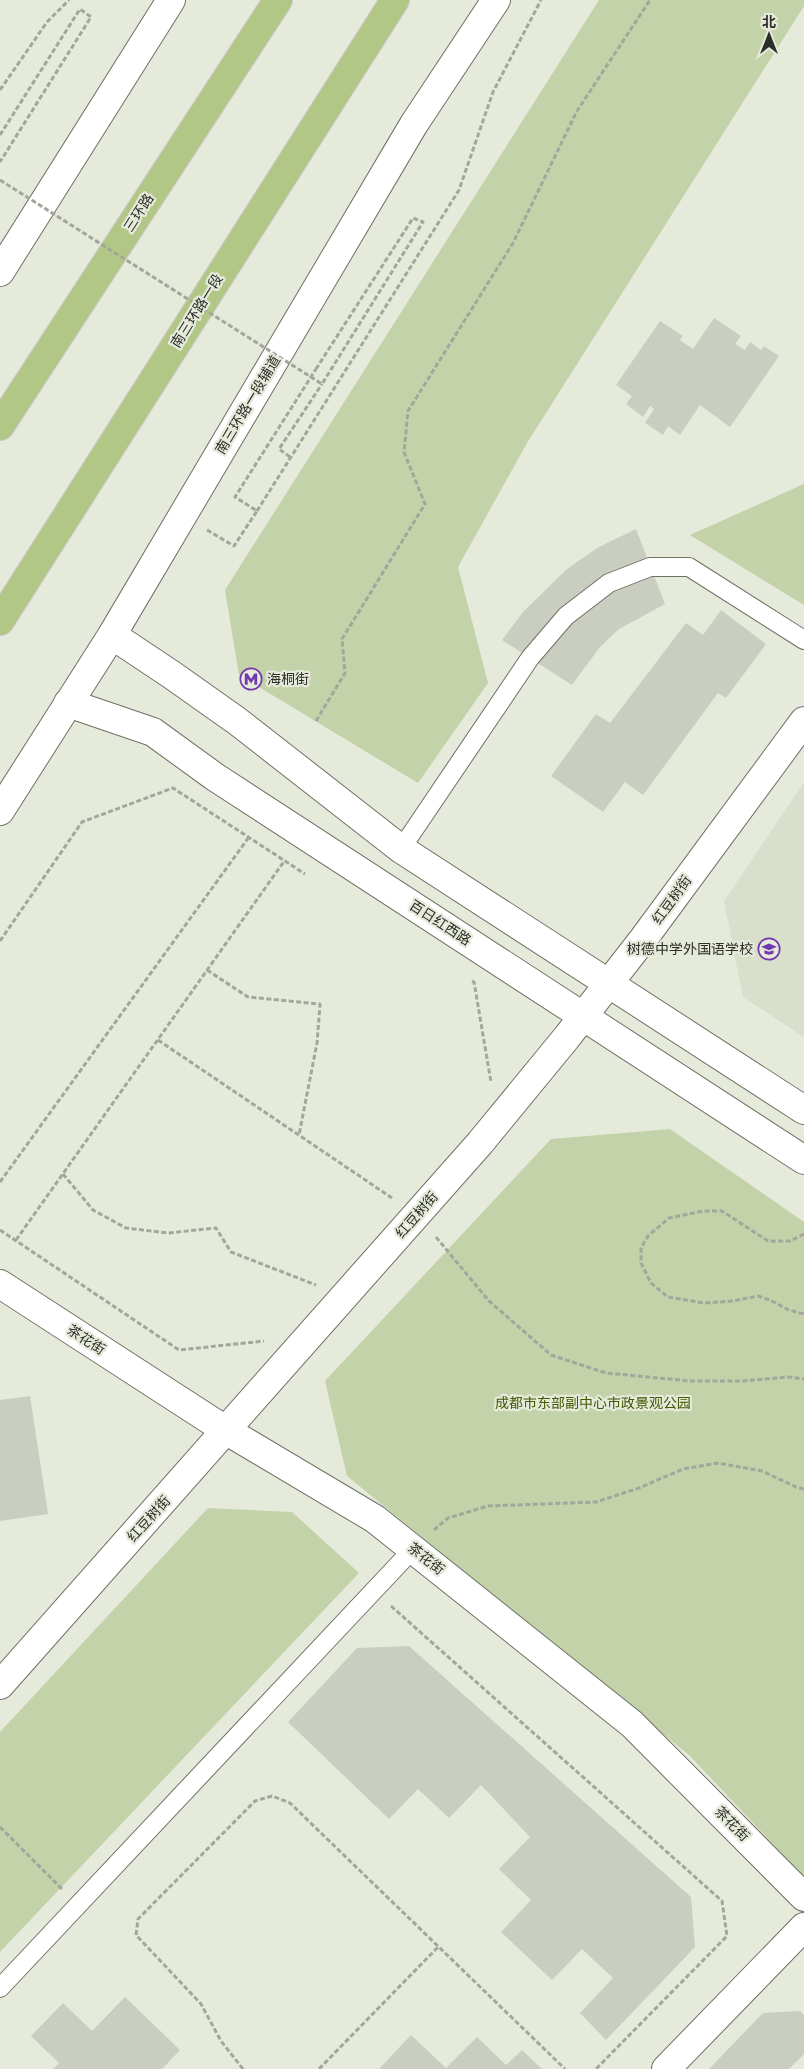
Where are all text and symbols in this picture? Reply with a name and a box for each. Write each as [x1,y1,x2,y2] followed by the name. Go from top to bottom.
[744,10,794,60] north arrow
[762,14,776,31] text: 北
[120,191,158,235] street label: 三环路
[168,271,226,351] street label: 南三环路一段
[212,353,284,457] street label: 南三环路一段辅道
[239,667,263,691] metro station icon: 海桐街
[267,671,309,688] place label: 海桐街
[649,872,695,928] street label: 红豆树街
[406,897,474,949] street label: 百日红西路
[757,937,781,961] school or university icon: 树德中学外国语学校
[627,941,753,958] place label: 树德中学外国语学校
[392,1188,442,1242] street label: 红豆树街
[64,1321,108,1359] street label: 茶花街
[495,1395,691,1412] park label: 成都市东部副中心市政景观公园
[124,1493,174,1545] street label: 红豆树街
[404,1539,448,1579] street label: 茶花街
[711,1803,753,1845] street label: 茶花街

